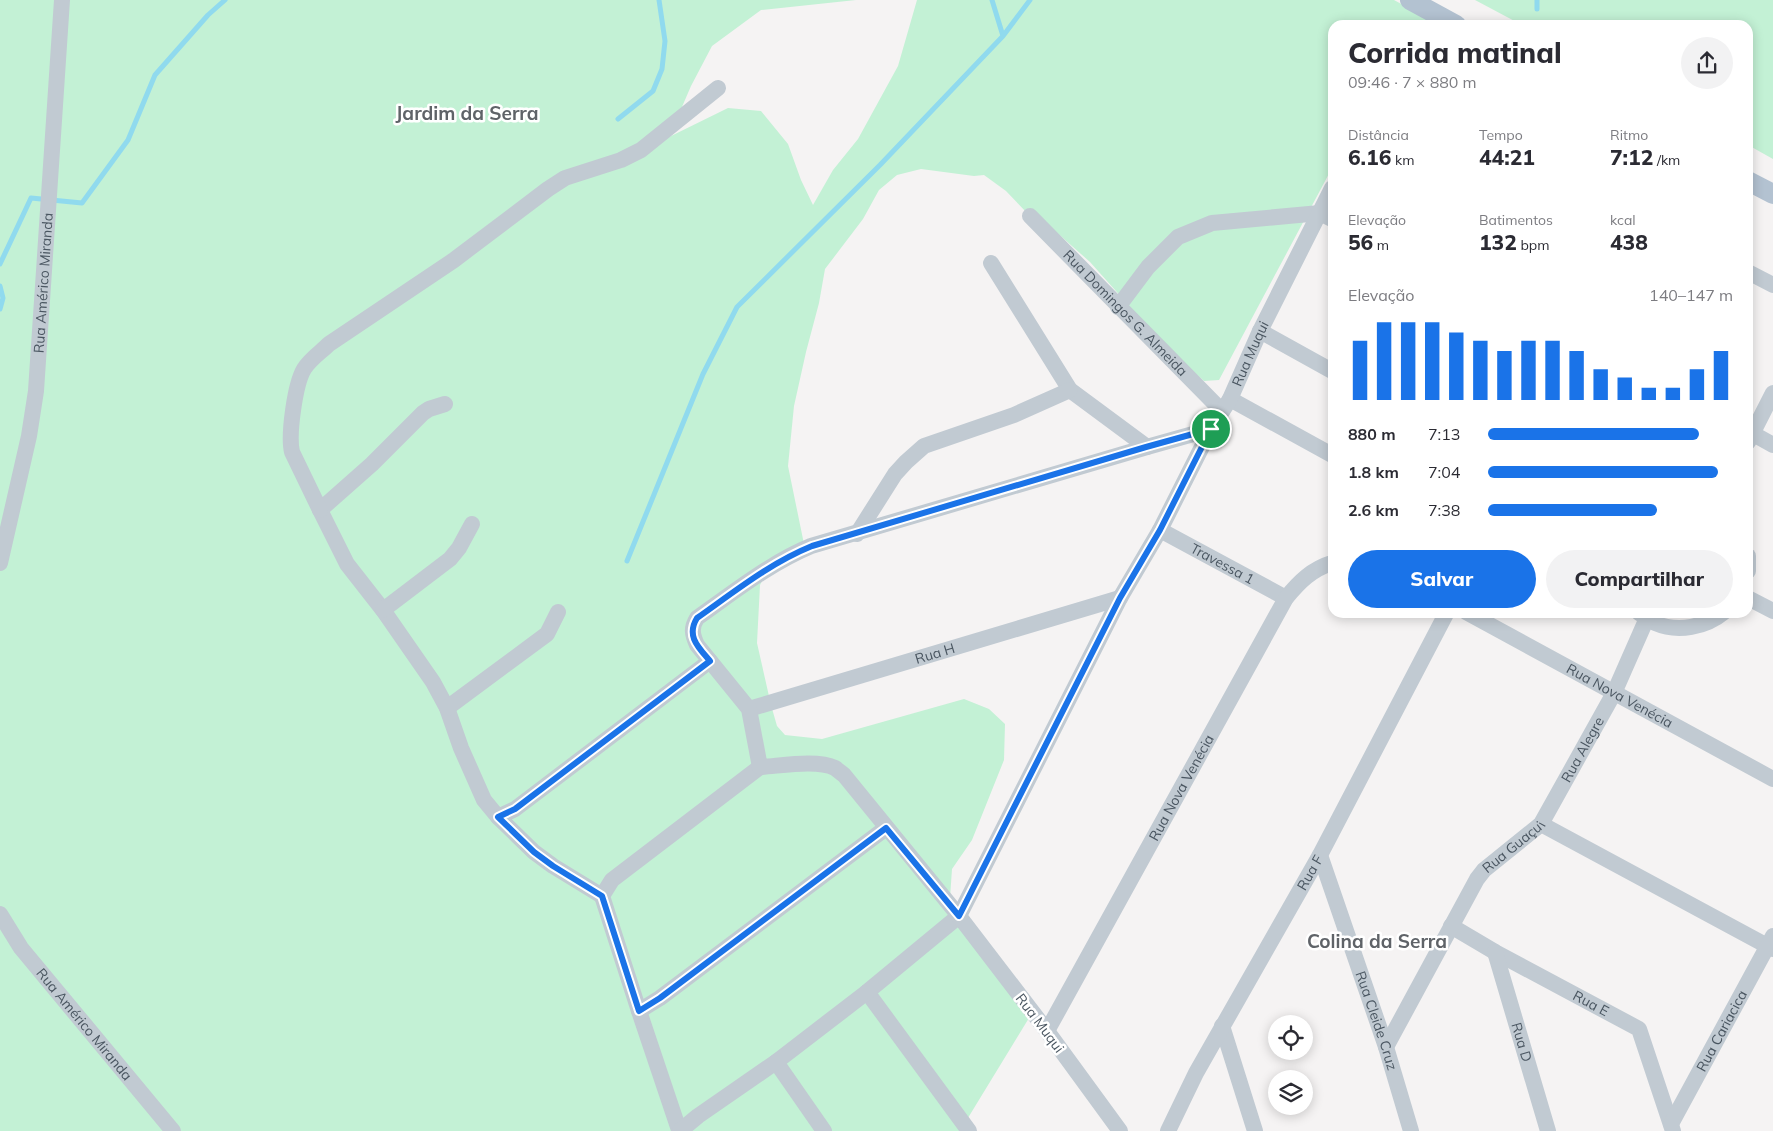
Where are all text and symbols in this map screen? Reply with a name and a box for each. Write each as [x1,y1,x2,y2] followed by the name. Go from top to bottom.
[1348,35,1562,70] text: Corrida matinal
[1681,37,1733,89] button: share
[1348,72,1477,92] text: 09:46 · 7 × 880 m
[395,101,539,125] district label: Jardim da Serra
[1348,126,1409,144] text: Distância
[1479,126,1523,144] text: Tempo
[1610,126,1648,144] text: Ritmo
[1348,144,1391,170] text: 6.16
[1479,144,1535,170] text: 44:21
[1610,144,1653,170] text: 7:12
[1391,151,1414,169] text: km
[1653,151,1680,169] text: /km
[1348,211,1406,229] text: Elevação
[1479,211,1553,229] text: Batimentos
[1610,211,1636,229] text: kcal
[30,212,57,354] street label: Rua Américo Miranda
[1348,229,1373,255] text: 56
[1479,229,1517,255] text: 132
[1610,229,1648,255] text: 438
[1373,236,1389,254] text: m
[1517,236,1550,254] text: bpm
[1059,246,1191,380] street label: Rua Domingos G. Almeida
[1348,285,1414,305] text: Elevação
[1649,285,1733,305] text: 140–147 m
[1228,318,1273,389] street label: Rua Muqui
[1190,408,1232,450] pin
[1197,415,1225,443] icon: arrive
[1348,424,1396,444] text: 880 m
[1428,424,1460,444] text: 7:13
[1348,462,1399,482] text: 1.8 km
[1428,462,1460,482] text: 7:04
[1348,500,1399,520] text: 2.6 km
[1428,500,1460,520] text: 7:38
[1187,539,1258,588] street label: Travessa 1
[1348,550,1536,608] button: Salvar
[1546,550,1733,608] button: Compartilhar
[913,639,957,668] street label: Rua H
[1563,659,1676,732] street label: Rua Nova Venécia
[1557,714,1608,785] street label: Rua Alegre
[1145,731,1218,844] street label: Rua Nova Venécia
[1478,818,1550,877] street label: Rua Guaçui
[1293,852,1327,893] street label: Rua F
[1307,929,1447,953] district label: Colina da Serra
[32,964,136,1084] street label: Rua Américo Miranda
[1352,969,1401,1072] street label: Rua Cleide Cruz
[1570,986,1612,1020] street label: Rua E
[1692,987,1751,1075] street label: Rua Cariacica
[1012,990,1068,1056] street label: Rua Muqui
[1268,1015,1313,1115] map controls
[1268,1015,1313,1060] button: locate
[1507,1020,1536,1064] street label: Rua D
[1268,1070,1313,1115] button: layers

